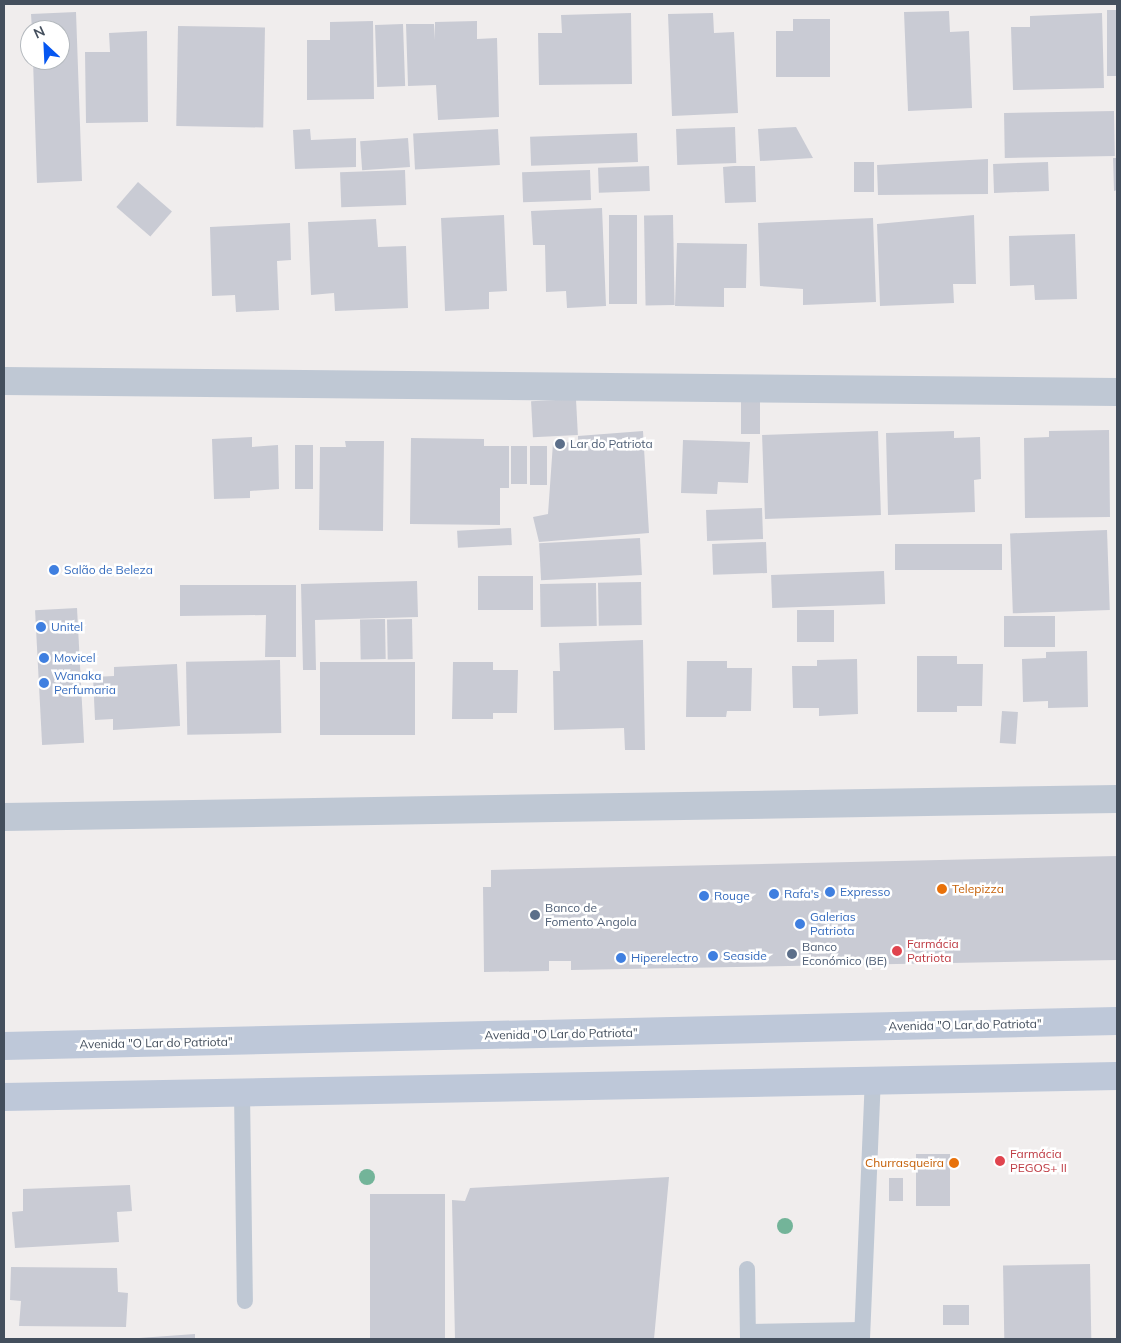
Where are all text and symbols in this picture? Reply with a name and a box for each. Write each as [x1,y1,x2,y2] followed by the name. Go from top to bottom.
[20,20,70,70] north arrow
[30,22,48,43] text: N
[570,437,653,451] place label: Lar do Patriota
[554,438,566,450] marker: Lar do Patriota
[64,563,153,577] place label: Salão de Beleza
[48,564,60,576] marker: Salão de Beleza
[51,620,83,634] place label: Unitel
[35,621,47,633] marker: Unitel
[54,651,95,665] place label: Movicel
[38,652,50,664] marker: Movicel
[54,669,116,697] place label: Wanaka Perfumaria
[38,677,50,689] marker: Wanaka Perfumaria
[952,882,1004,896] place label: Telepizza
[936,883,948,895] marker: Telepizza
[840,885,890,899] place label: Expresso
[824,886,836,898] marker: Expresso
[784,887,819,901] place label: Rafa's
[768,888,780,900] marker: Rafa's
[714,889,750,903] place label: Rouge
[698,890,710,902] marker: Rouge
[545,901,637,929] place label: Banco de Fomento Angola
[529,909,541,921] marker: Banco de Fomento Angola
[810,910,856,938] place label: Galerias Patriota
[794,918,806,930] marker: Galerias Patriota
[907,937,959,965] place label: Farmácia Patriota
[802,940,888,968] place label: Banco Económico (BE)
[891,945,903,957] marker: Farmácia Patriota
[786,948,798,960] marker: Banco Económico (BE)
[723,949,767,963] place label: Seaside
[707,950,719,962] marker: Seaside
[631,951,698,965] place label: Hiperelectro
[615,952,627,964] marker: Hiperelectro
[888,1016,1042,1034] street label: Avenida "O Lar do Patriota"
[484,1025,638,1043] street label: Avenida "O Lar do Patriota"
[79,1034,233,1052] street label: Avenida "O Lar do Patriota"
[1010,1147,1067,1175] place label: Farmácia PEGOS+ II
[994,1155,1006,1167] marker: Farmácia PEGOS+ II
[865,1156,944,1170] place label: Churrasqueira
[948,1157,960,1169] marker: Churrasqueira

